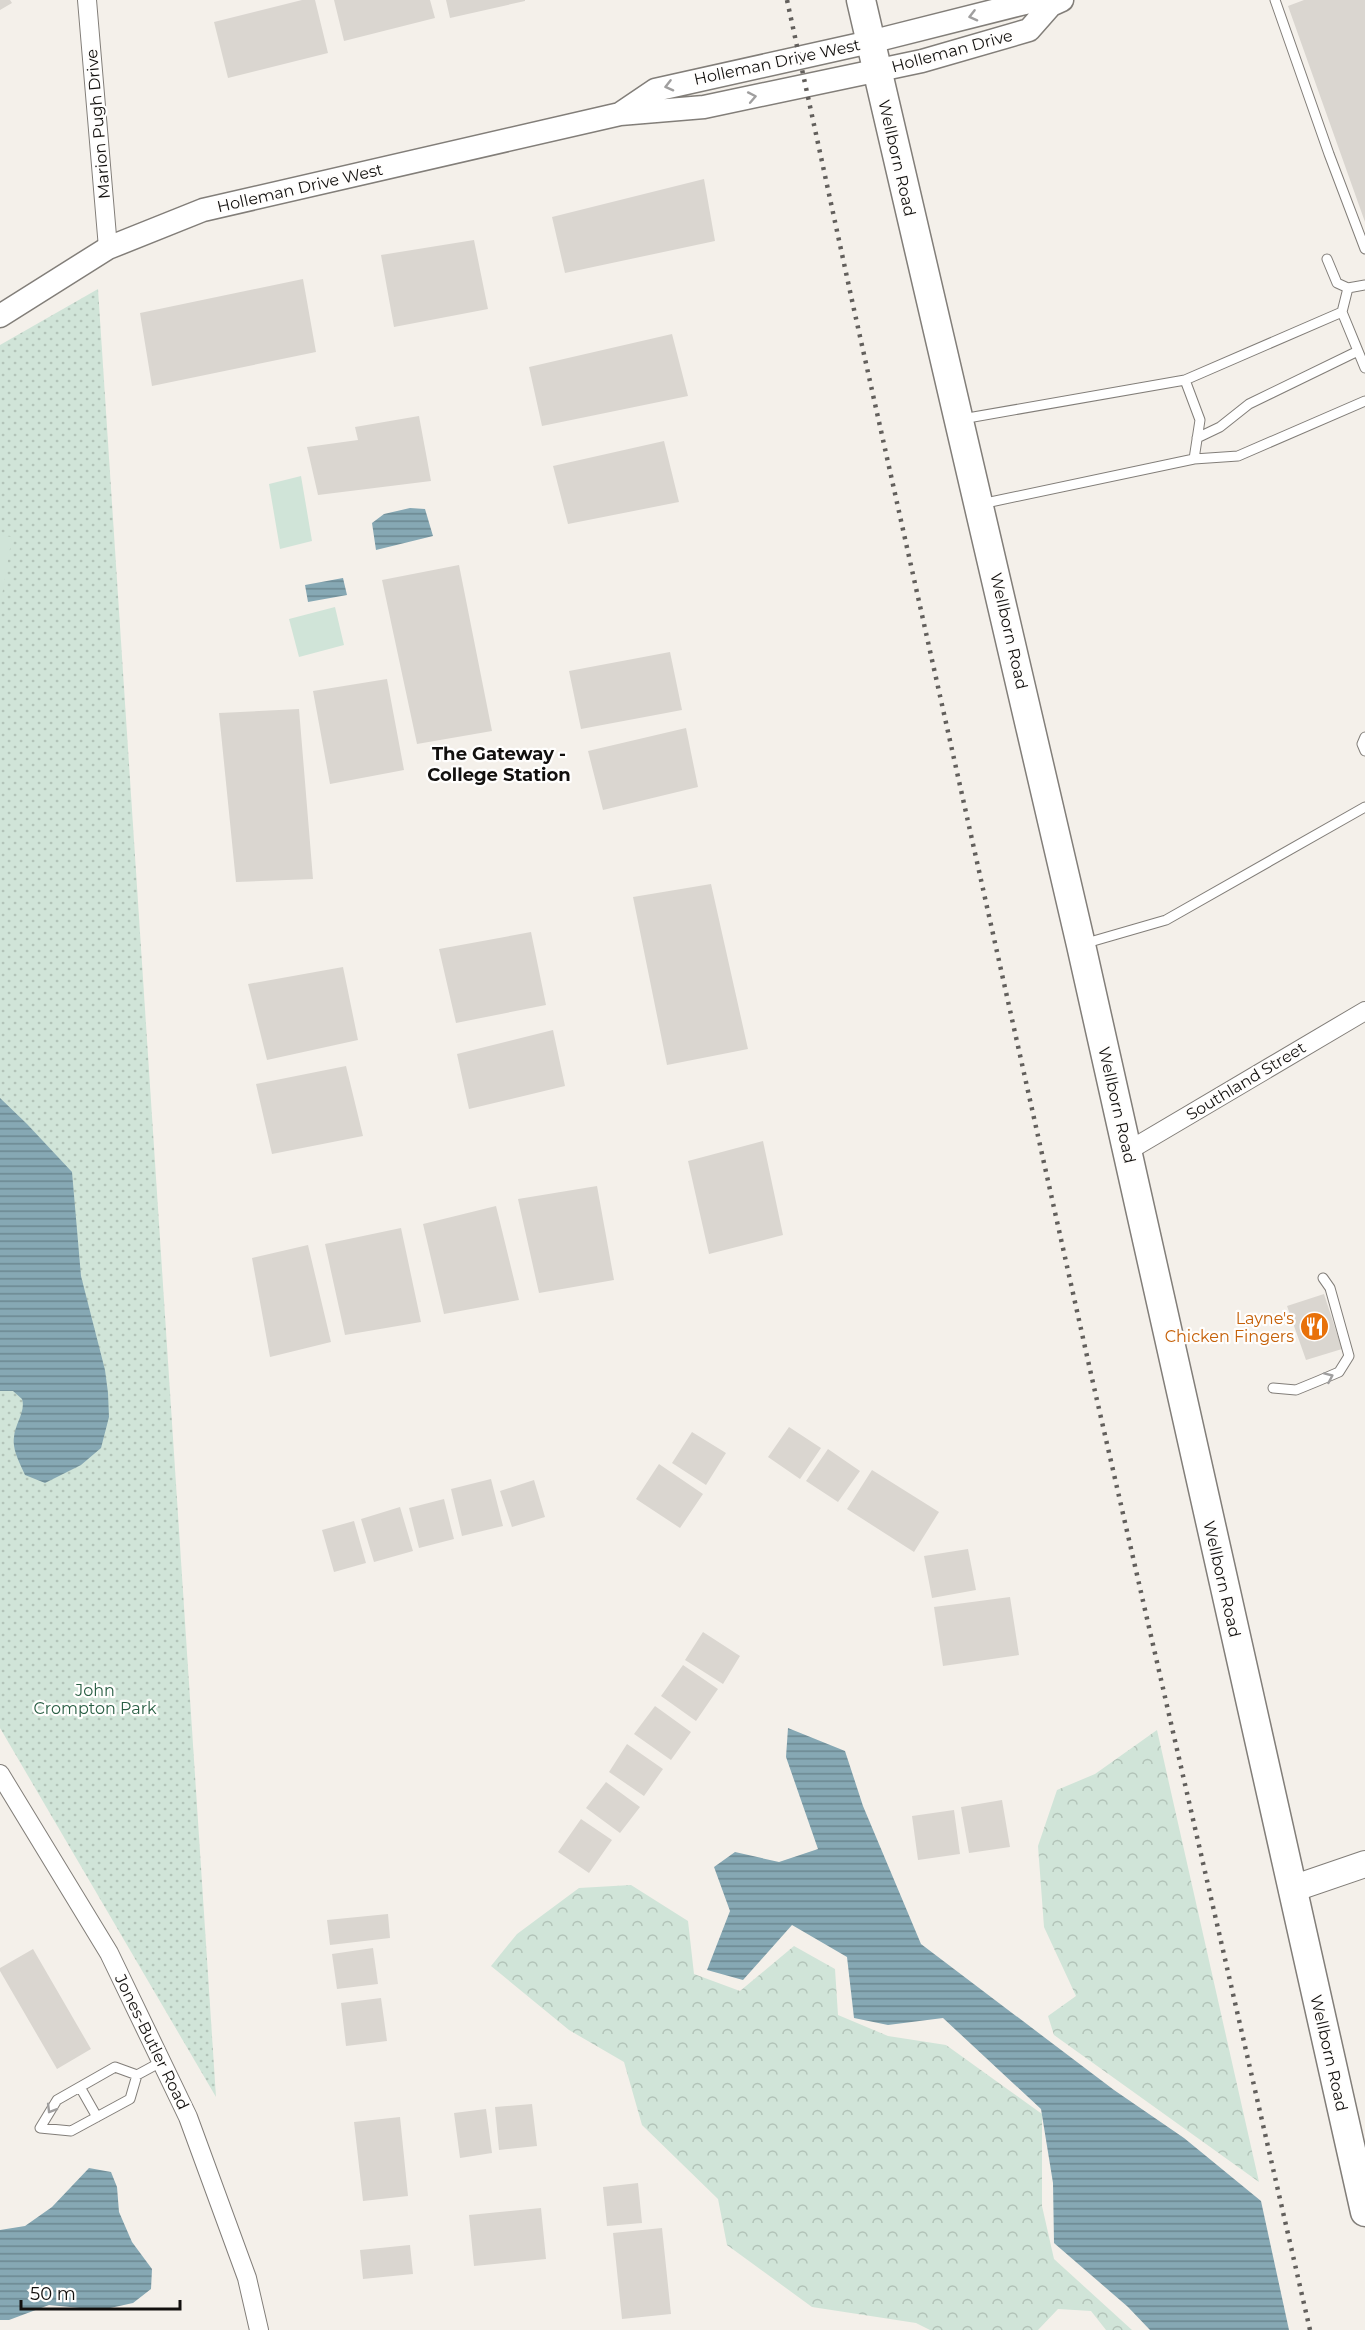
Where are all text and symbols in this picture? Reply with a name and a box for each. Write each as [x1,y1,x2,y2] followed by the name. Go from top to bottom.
[968,9,978,22] one-way arrow
[889,26,1015,76] street label: Holleman Drive
[692,35,862,89] street label: Holleman Drive West
[82,48,114,200] street label: Marion Pugh Drive
[665,79,675,92] one-way arrow
[747,91,757,104] one-way arrow
[874,98,920,218] street label: Wellborn Road
[215,160,385,216] street label: Holleman Drive West
[986,571,1032,691] street label: Wellborn Road
[427,743,571,786] district label: The Gateway - College Station
[1183,1038,1310,1124] street label: Southland Street
[1094,1045,1140,1165] street label: Wellborn Road
[1165,1309,1294,1346] place label: Layne's Chicken Fingers
[1299,1311,1331,1343] restaurant icon: Layne's Chicken Fingers
[1323,1372,1334,1384] one-way arrow
[1199,1519,1245,1639] street label: Wellborn Road
[33,1681,157,1718] park label: John Crompton Park
[111,1970,193,2113] street label: Jones-Butler Road
[1306,1993,1352,2113] street label: Wellborn Road
[47,2103,59,2113] one-way arrow
[21,2273,180,2311] scale bar
[30,2283,76,2305] text: 50 m

